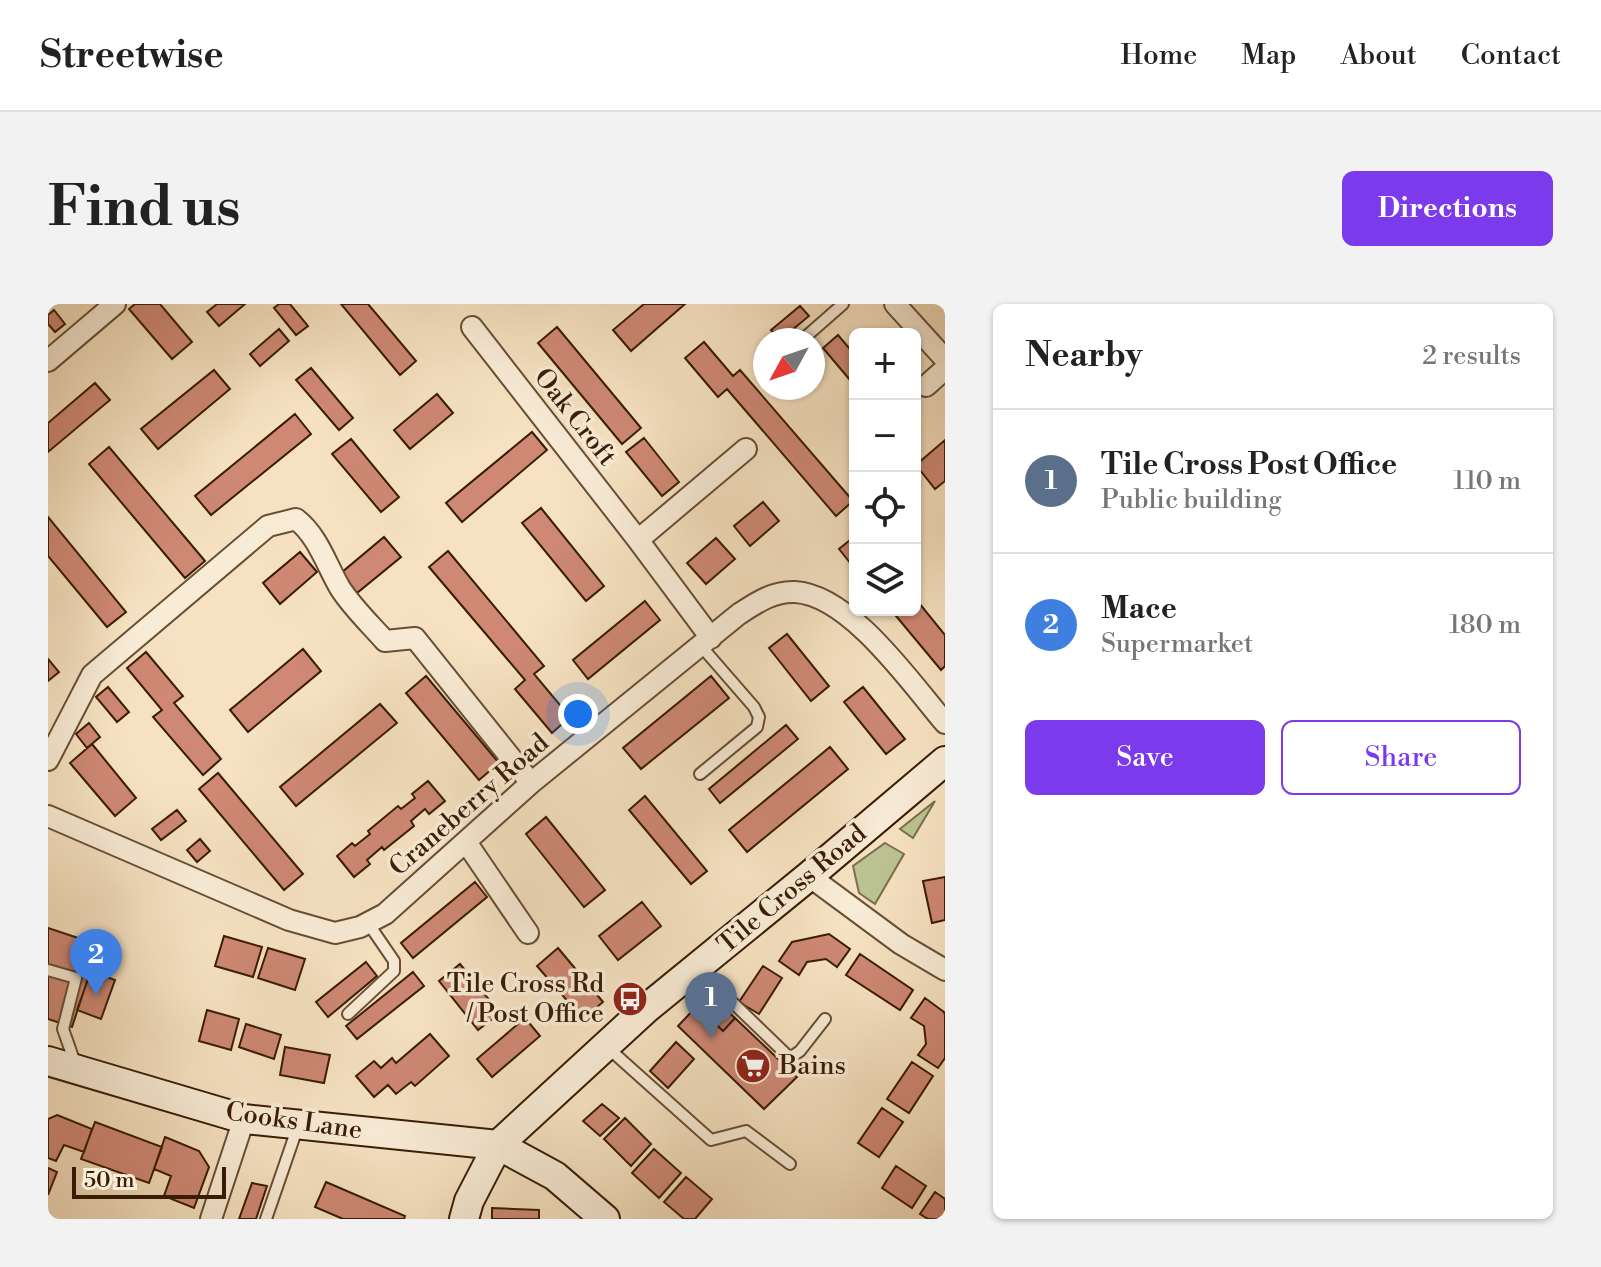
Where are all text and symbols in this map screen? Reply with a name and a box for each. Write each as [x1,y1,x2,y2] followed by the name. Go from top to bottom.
[40,32,224,79] text: Streetwise
[1121,38,1197,73] text: Home
[1241,38,1296,73] text: Map
[1340,38,1417,73] text: About
[1461,38,1561,73] text: Contact
[1342,171,1553,246] button: Directions
[48,173,241,243] text: Find us
[753,328,825,400] north arrow
[849,328,921,616] map controls
[849,328,921,400] button: +
[1025,335,1143,377] text: Nearby
[1422,340,1521,372] text: 2 results
[527,362,623,472] street label: Oak Croft
[849,400,921,472] button: −
[1101,446,1397,484] text: Tile Cross Post Office
[1045,465,1057,497] text: 1
[1453,465,1521,497] text: 110 m
[849,472,921,544] button: locate
[1101,484,1282,516] text: Public building
[849,544,921,616] button: layers
[1101,590,1177,628] text: Mace
[1043,609,1059,641] text: 2
[1449,609,1521,641] text: 180 m
[1101,628,1253,660] text: Supermarket
[558,694,598,734] your location
[1025,720,1265,795] button: Save
[1281,720,1521,795] button: Share
[383,727,555,883] street label: Craneberry Road
[711,817,873,961] street label: Tile Cross Road
[70,929,122,995] pin: 2
[447,968,604,1030] place label: Tile Cross Rd / Post Office
[685,972,737,1038] pin: 1
[611,980,649,1018] bus stop icon: Tile Cross Rd / Post Office
[734,1047,772,1085] supermarket icon: Bains
[778,1050,846,1082] place label: Bains
[224,1096,364,1146] street label: Cooks Lane
[72,1163,226,1199] scale bar
[84,1167,135,1194] text: 50 m

